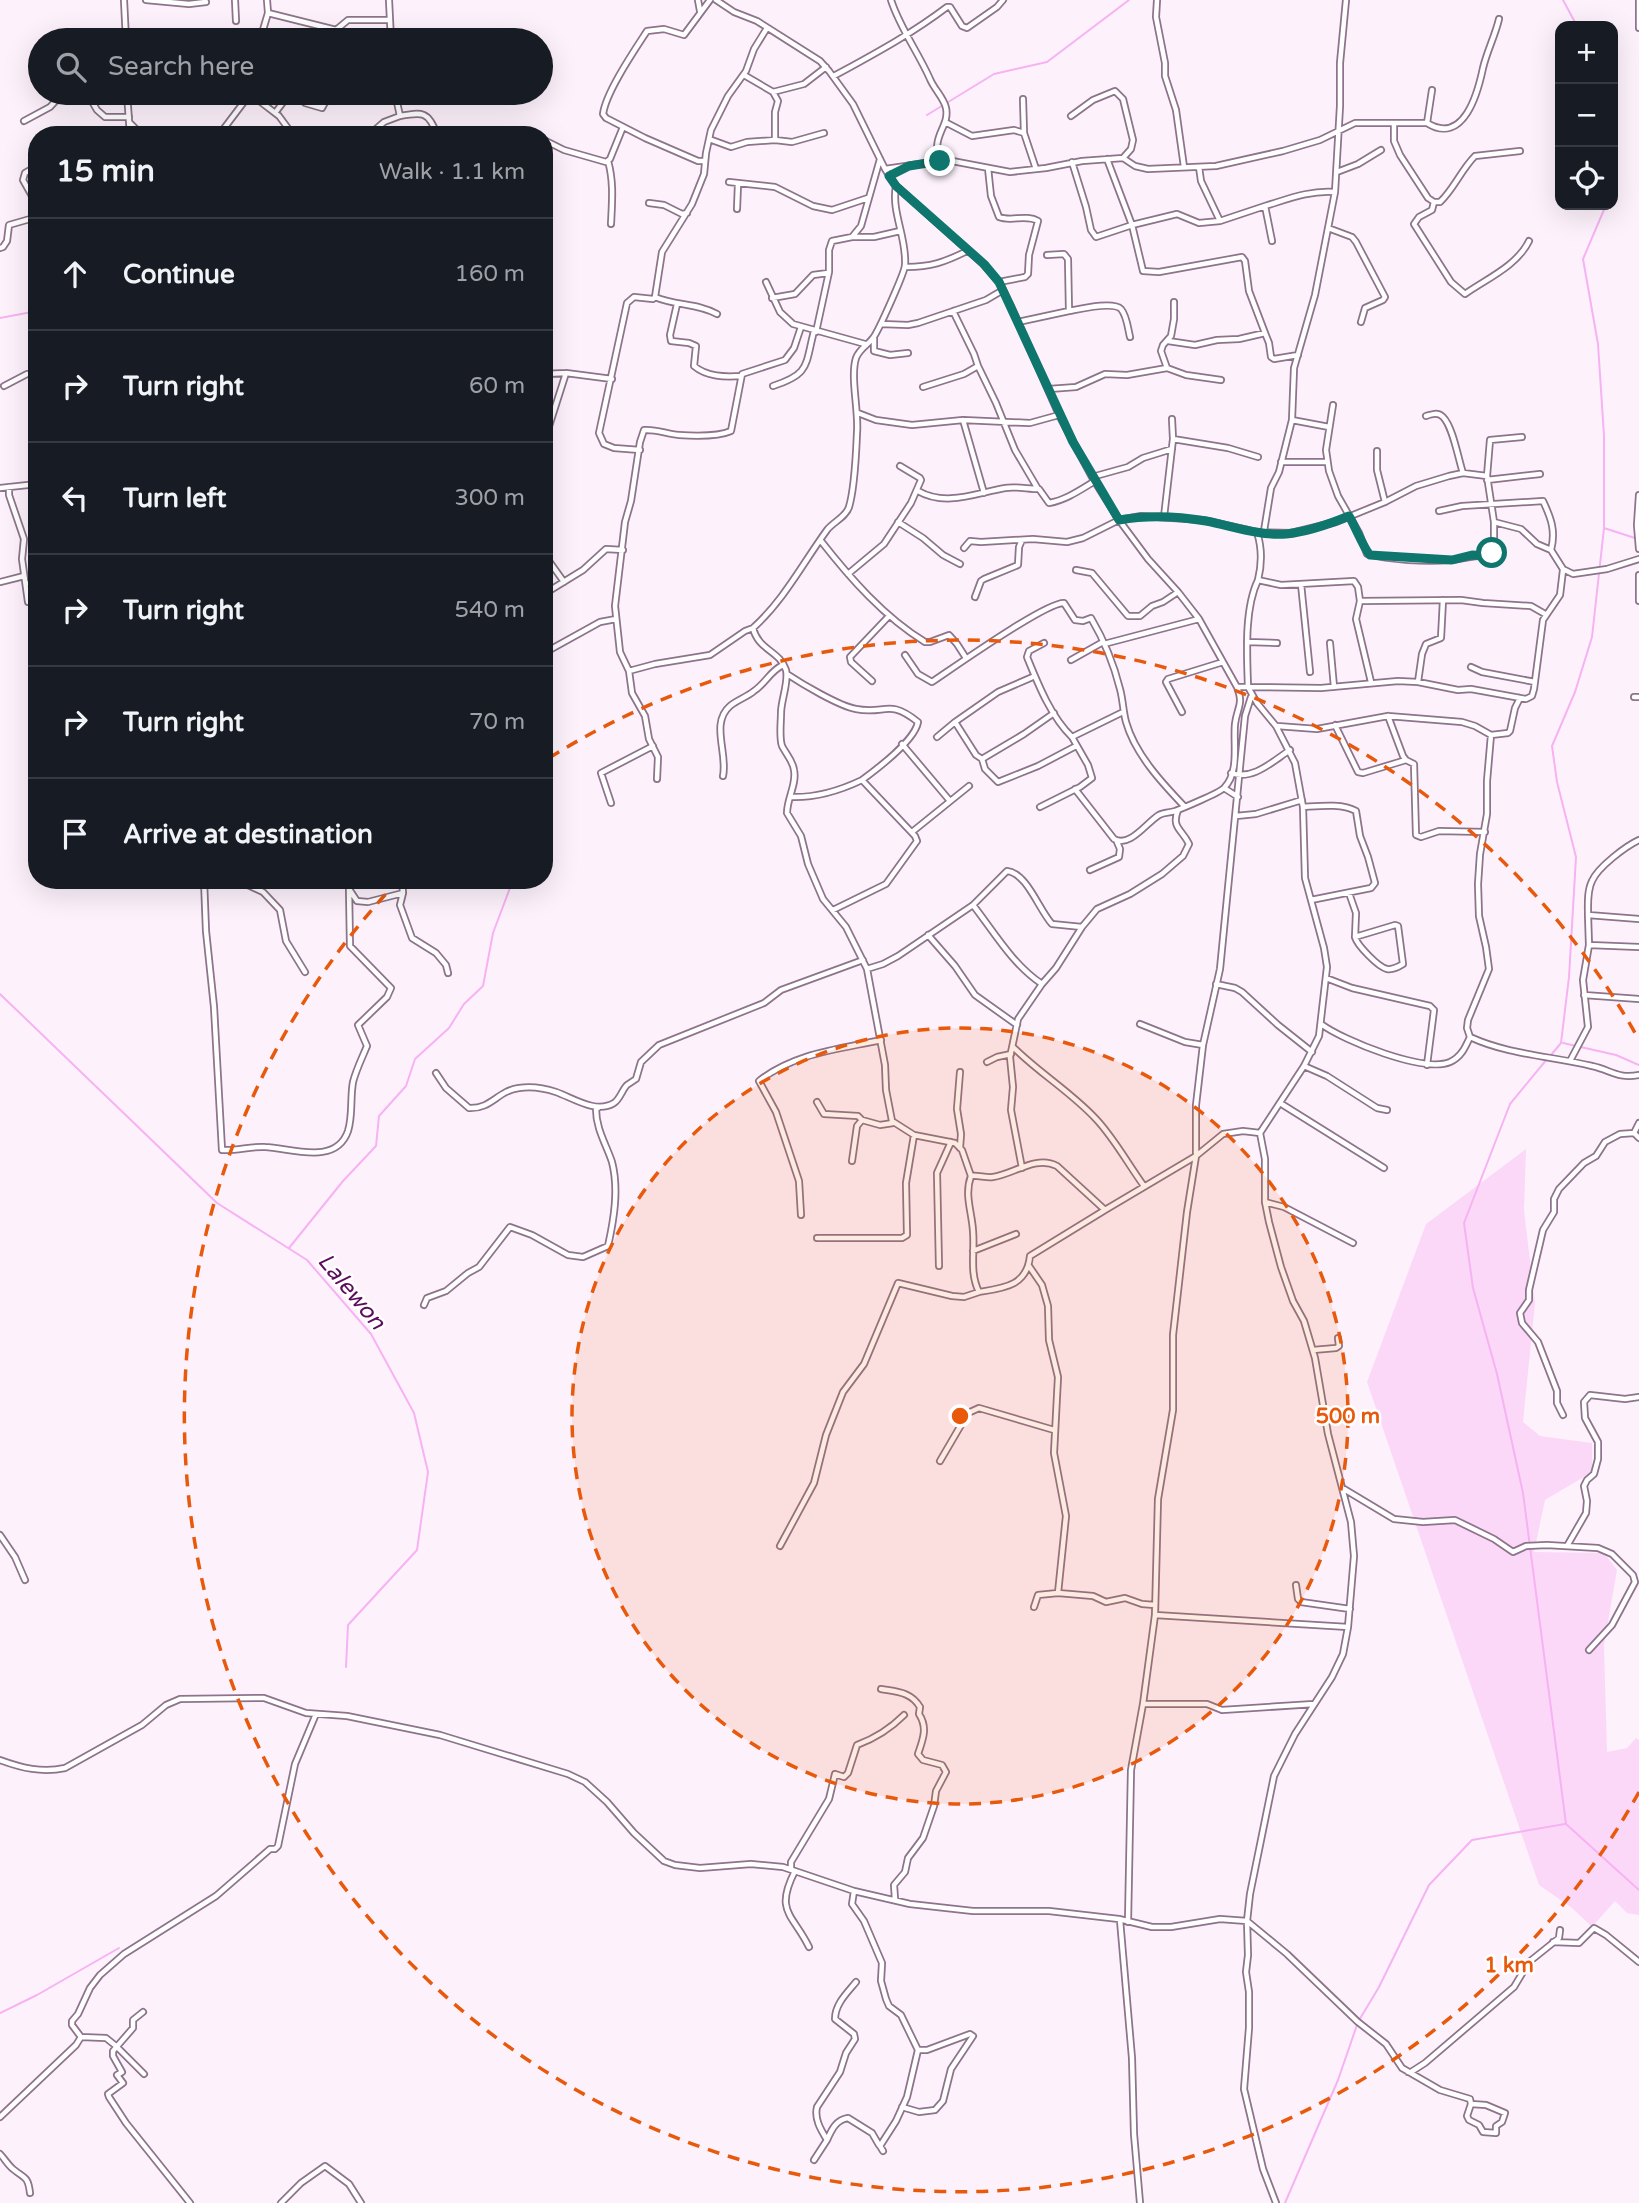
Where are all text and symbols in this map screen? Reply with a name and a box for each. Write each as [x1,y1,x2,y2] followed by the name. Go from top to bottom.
[1555,21,1618,210] map controls
[1555,21,1618,84] button: +
[28,28,553,105] search box
[52,48,90,86] icon: search
[108,51,254,82] text: Search here
[1555,84,1618,147] button: −
[924,145,955,176] route end
[1555,147,1618,210] button: locate
[56,153,155,190] text: 15 min
[379,158,525,186] text: Walk · 1.1 km
[56,255,94,293] icon: ahead
[123,259,235,290] text: Continue
[455,260,525,288] text: 160 m
[56,367,94,405] icon: right
[123,371,244,402] text: Turn right
[469,372,525,400] text: 60 m
[56,479,94,517] icon: left
[123,483,226,514] text: Turn left
[455,484,525,512] text: 300 m
[1476,537,1507,568] route start
[56,591,94,629] icon: right
[123,595,244,626] text: Turn right
[455,596,525,624] text: 540 m
[56,703,94,741] icon: right
[123,707,244,738] text: Turn right
[469,708,525,736] text: 70 m
[56,815,94,853] icon: arrive
[123,819,373,850] text: Arrive at destination
[311,1248,392,1336] water label: Lalewon
[948,1404,972,1428] centre of rings
[1316,1404,1380,1429] text: 500 m
[1484,1953,1534,1978] text: 1 km

